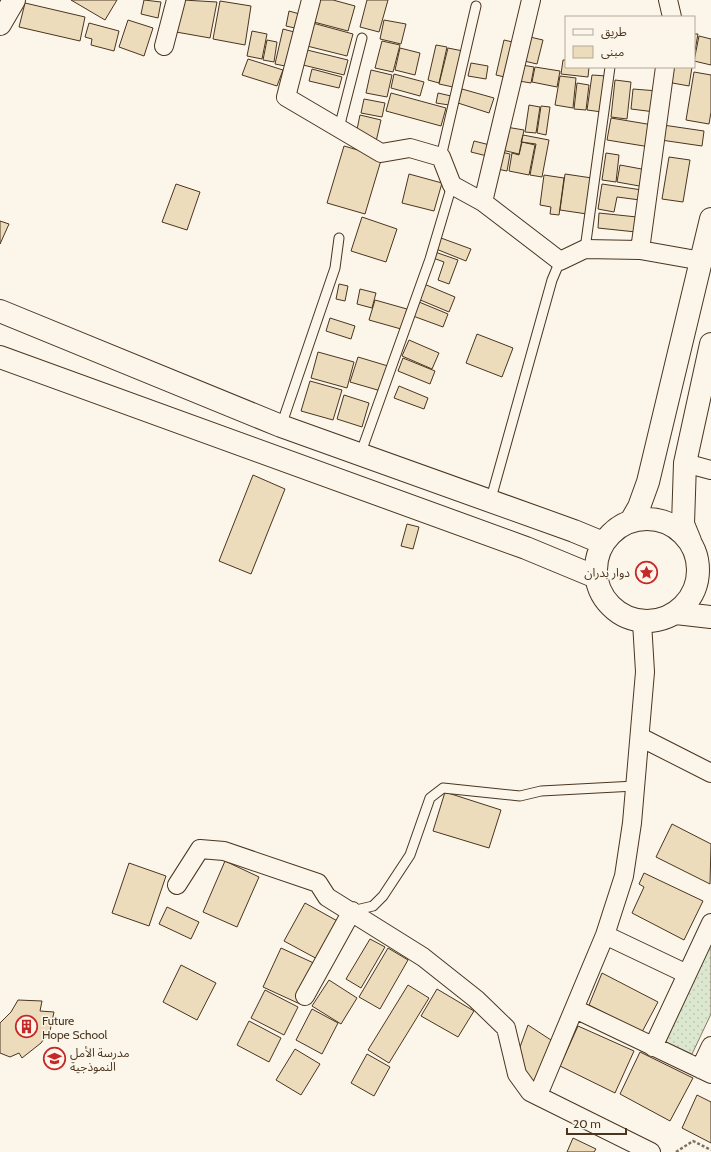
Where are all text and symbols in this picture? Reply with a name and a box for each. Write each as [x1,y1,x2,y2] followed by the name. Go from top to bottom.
[565,16,695,68] legend
[601,24,627,40] text: طريق
[601,44,624,59] text: مبنى
[633,559,659,585] place icon: دوار بدران
[584,565,630,580] place label: دوار بدران
[42,1013,108,1042] place label: Future Hope School
[13,1014,39,1040] building icon: Future Hope School
[70,1045,130,1074] place label: مدرسة الأمل النموذجية
[41,1046,67,1072] school or university icon: مدرسة الأمل النموذجية
[567,1110,626,1136] scale bar
[573,1116,601,1131] text: 20 m

